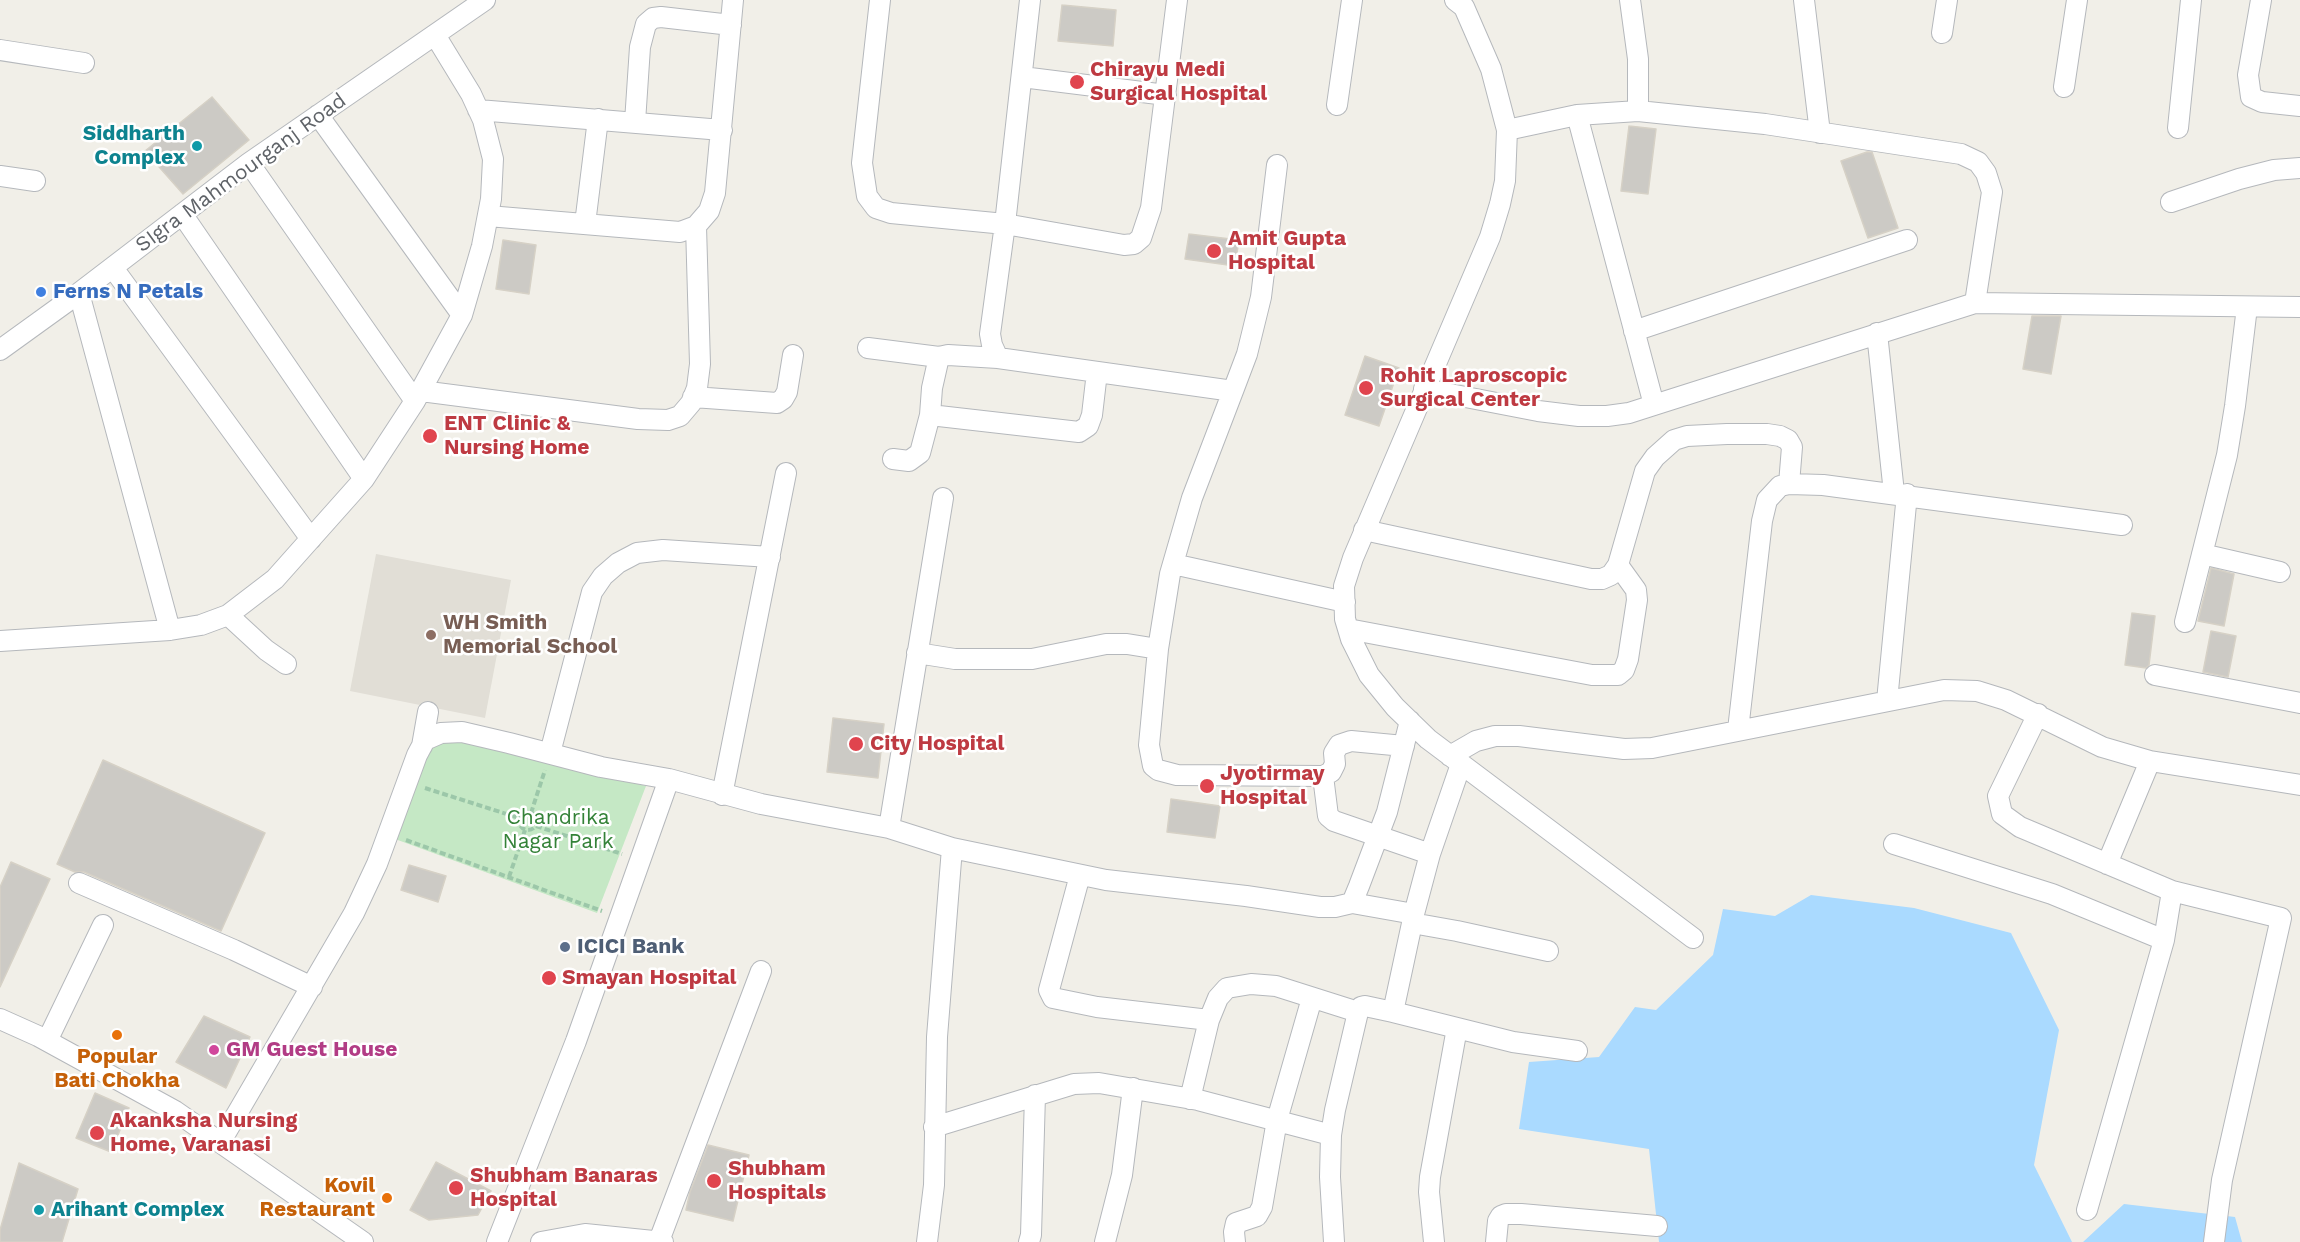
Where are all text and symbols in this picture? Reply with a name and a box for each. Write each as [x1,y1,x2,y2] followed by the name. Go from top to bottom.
[1090,57,1267,107] place label: Chirayu Medi Surgical Hospital
[1068,73,1086,91] marker: Chirayu Medi Surgical Hospital
[131,88,351,258] street label: SIgra Mahmourganj Road
[83,121,185,171] place label: Siddharth Complex
[190,139,204,153] marker: Siddharth Complex
[1228,226,1346,276] place label: Amit Gupta Hospital
[1205,242,1223,260] marker: Amit Gupta Hospital
[53,279,203,305] place label: Ferns N Petals
[34,285,48,299] marker: Ferns N Petals
[1380,363,1567,413] place label: Rohit Laproscopic Surgical Center
[1357,379,1375,397] marker: Rohit Laproscopic Surgical Center
[444,411,589,461] place label: ENT Clinic & Nursing Home
[421,427,439,445] marker: ENT Clinic & Nursing Home
[443,610,617,660] place label: WH Smith Memorial School
[424,628,438,642] marker: WH Smith Memorial School
[870,731,1004,757] place label: City Hospital
[847,735,865,753] marker: City Hospital
[1220,761,1325,811] place label: Jyotirmay Hospital
[1198,777,1216,795] marker: Jyotirmay Hospital
[502,805,614,855] park label: Chandrika Nagar Park
[577,934,684,960] place label: ICICI Bank
[558,940,572,954] marker: ICICI Bank
[562,965,736,991] place label: Smayan Hospital
[540,969,558,987] marker: Smayan Hospital
[110,1028,124,1042] marker: Popular Bati Chokha
[226,1037,397,1063] place label: GM Guest House
[207,1043,221,1057] marker: GM Guest House
[54,1044,180,1094] place label: Popular Bati Chokha
[110,1108,297,1158] place label: Akanksha Nursing Home, Varanasi
[88,1124,106,1142] marker: Akanksha Nursing Home, Varanasi
[728,1156,826,1206] place label: Shubham Hospitals
[470,1163,658,1213] place label: Shubham Banaras Hospital
[705,1172,723,1190] marker: Shubham Hospitals
[260,1173,375,1223] place label: Kovil Restaurant
[447,1179,465,1197] marker: Shubham Banaras Hospital
[380,1191,394,1205] marker: Kovil Restaurant
[51,1197,224,1223] place label: Arihant Complex
[32,1203,46,1217] marker: Arihant Complex

